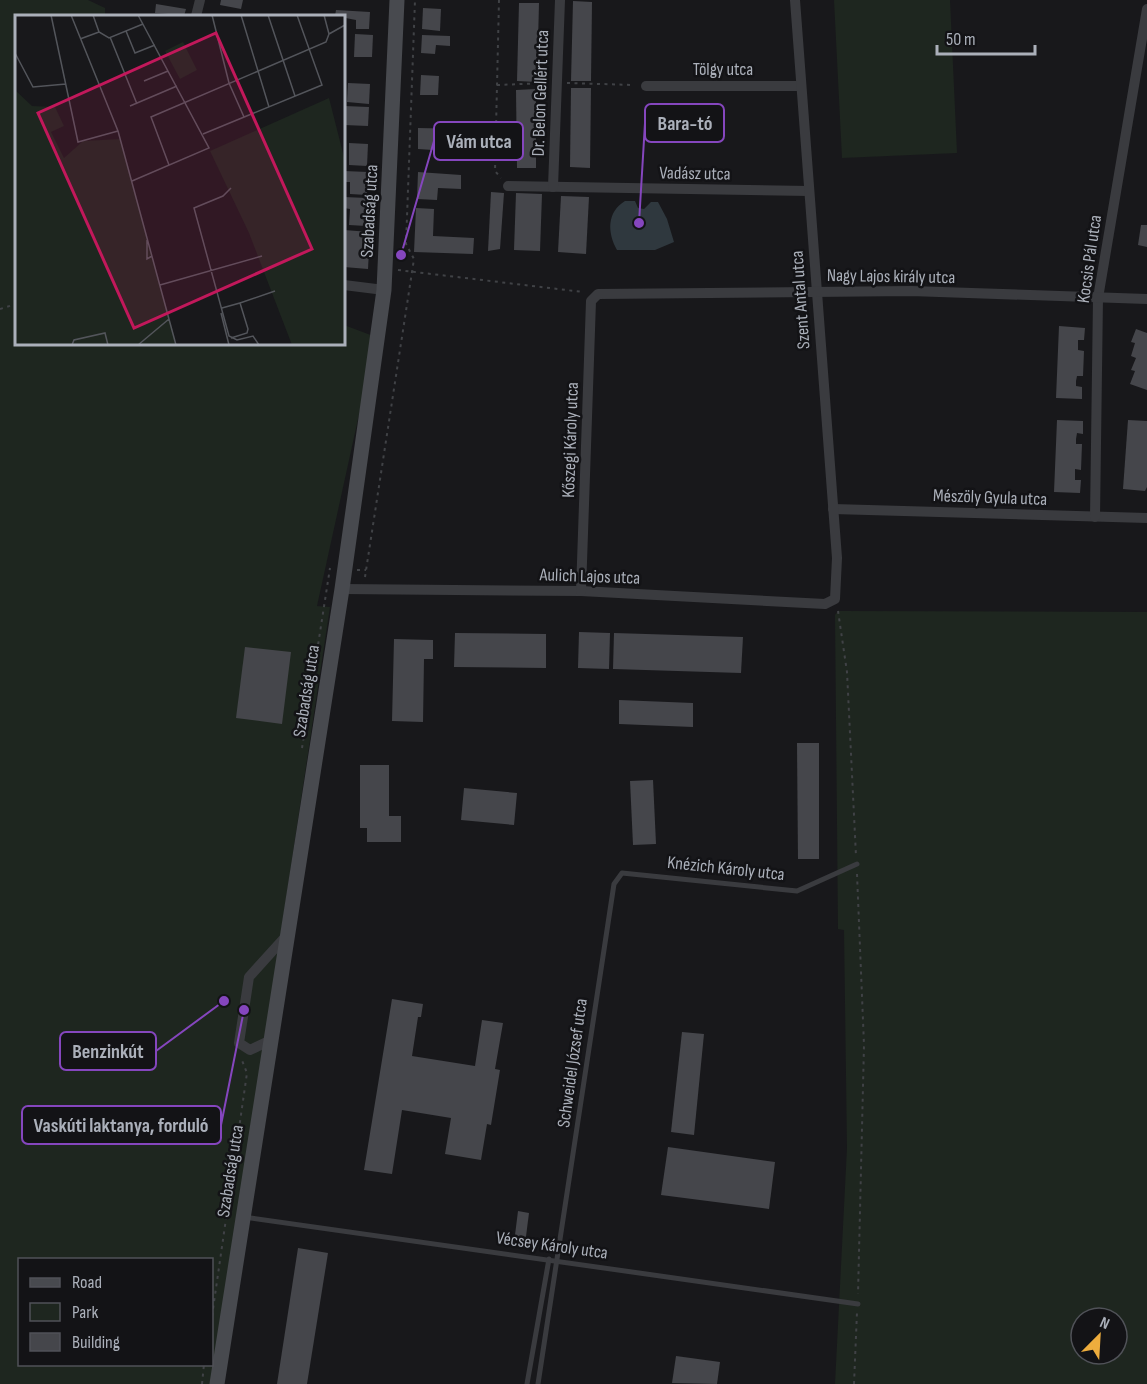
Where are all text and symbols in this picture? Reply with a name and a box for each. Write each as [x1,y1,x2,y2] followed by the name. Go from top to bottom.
[15,15,345,345] inset map
[937,18,1034,56] scale bar
[528,29,553,157] street label: Dr. Belon Gellért utca
[946,29,976,50] text: 50 m
[693,59,753,80] street label: Tölgy utca
[645,104,724,142] callout: Bara-tó
[658,112,712,136] text: Bara-tó
[434,122,523,160] callout: Vám utca
[446,130,512,154] text: Vám utca
[659,162,731,185] street label: Vadász utca
[357,164,382,258] street label: Szabadság utca
[1073,214,1106,305] street label: Kocsis Pál utca
[787,250,814,350] street label: Szent Antal utca
[827,265,955,288] street label: Nagy Lajos király utca
[558,382,583,498] street label: Kőszegi Károly utca
[933,485,1047,510] street label: Mészöly Gyula utca
[538,564,641,589] street label: Aulich Lajos utca
[289,643,324,739] street label: Szabadság utca
[666,852,786,885] street label: Knézich Károly utca
[553,997,592,1129] street label: Schweidel József utca
[60,1032,156,1070] callout: Benzinkút
[72,1040,144,1064] text: Benzinkút
[22,1106,221,1144] callout: Vaskúti laktanya, forduló
[33,1114,209,1138] text: Vaskúti laktanya, forduló
[213,1123,248,1219] street label: Szabadság utca
[495,1227,609,1264] street label: Vécsey Károly utca
[18,1258,213,1366] legend
[72,1272,102,1293] text: Road
[72,1302,98,1323] text: Park
[1069,1306,1129,1366] north arrow
[1097,1313,1112,1334] text: N
[72,1332,120,1353] text: Building

